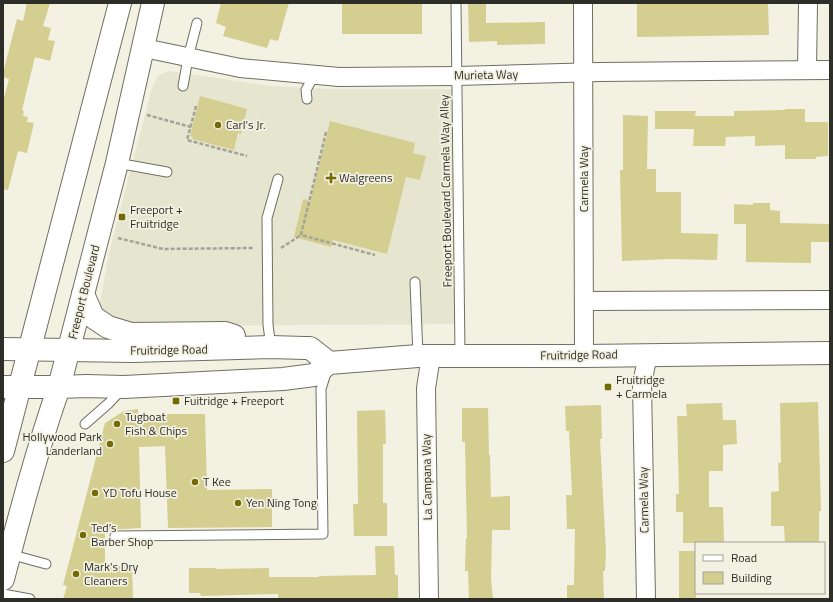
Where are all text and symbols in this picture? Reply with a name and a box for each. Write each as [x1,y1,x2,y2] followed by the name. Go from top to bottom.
[454,64,519,85] street label: Murieta Way
[434,94,457,288] street label: Freeport Boulevard Carmela Way Alley
[226,115,266,134] place label: Carl's Jr.
[213,120,223,130] marker: Carl's Jr.
[574,146,593,212] street label: Carmela Way
[339,168,393,187] place label: Walgreens
[326,173,336,183] marker: Walgreens
[130,200,183,233] place label: Freeport + Fruitridge
[117,212,127,222] marker: Freeport + Fruitridge
[63,243,104,341] street label: Freeport Boulevard
[130,339,208,360] street label: Fruitridge Road
[540,344,618,365] street label: Fruitridge Road
[616,370,667,403] place label: Fruitridge + Carmela
[603,382,613,392] marker: Fruitridge + Carmela
[184,391,285,410] place label: Fuitridge + Freeport
[171,396,181,406] marker: Fuitridge + Freeport
[125,407,187,440] place label: Tugboat Fish & Chips
[112,419,122,429] marker: Tugboat Fish & Chips
[23,427,102,460] place label: Hollywood Park Landerland
[416,433,437,520] street label: La Campana Way
[105,439,115,449] marker: Hollywood Park Landerland
[633,466,654,533] street label: Carmela Way
[203,472,231,491] place label: T Kee
[190,477,200,487] marker: T Kee
[103,483,177,502] place label: YD Tofu House
[90,488,100,498] marker: YD Tofu House
[246,493,317,512] place label: Yen Ning Tong
[233,498,243,508] marker: Yen Ning Tong
[91,518,153,551] place label: Ted’s Barber Shop
[78,530,88,540] marker: Ted’s Barber Shop
[695,542,825,594] legend
[731,548,757,567] text: Road
[84,557,139,590] place label: Mark's Dry Cleaners
[731,568,772,587] text: Building
[71,569,81,579] marker: Mark's Dry Cleaners

